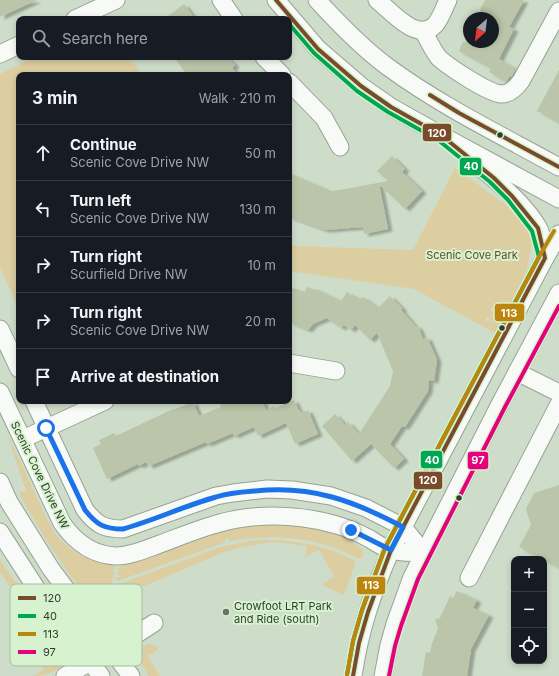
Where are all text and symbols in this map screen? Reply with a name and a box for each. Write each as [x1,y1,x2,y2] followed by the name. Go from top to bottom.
[463,12,499,48] north arrow
[16,16,292,60] search box
[30,27,52,49] icon: search
[62,29,148,48] text: Search here
[32,88,78,108] text: 3 min
[199,90,276,106] text: Walk · 210 m
[422,123,452,142] line badge: 120
[427,126,447,140] text: 120
[495,130,505,140] unlabelled marker
[70,135,137,154] text: Continue
[32,142,54,164] icon: ahead
[245,145,276,161] text: 50 m
[70,154,209,170] text: Scenic Cove Drive NW
[459,157,482,176] line badge: 40
[464,159,478,173] text: 40
[70,191,131,210] text: Turn left
[32,198,54,220] icon: left
[239,201,276,217] text: 130 m
[70,210,209,226] text: Scenic Cove Drive NW
[70,247,142,266] text: Turn right
[426,248,518,262] park label: Scenic Cove Park
[32,254,54,276] icon: right
[247,257,276,273] text: 10 m
[70,266,187,282] text: Scurfield Drive NW
[70,303,142,322] text: Turn right
[494,303,525,322] line badge: 113
[501,306,517,320] text: 113
[32,310,54,332] icon: right
[245,313,276,329] text: 20 m
[70,322,209,338] text: Scenic Cove Drive NW
[497,323,507,333] unlabelled marker
[32,366,54,388] icon: arrive
[70,367,219,386] text: Arrive at destination
[8,419,72,531] street label: Scenic Cove Drive NW
[37,419,55,437] route start
[420,450,443,469] line badge: 40
[467,451,489,470] line badge: 97
[425,453,439,467] text: 40
[471,453,485,467] text: 97
[413,471,443,490] line badge: 120
[418,473,438,487] text: 120
[454,493,464,503] unlabelled marker
[342,521,360,539] route end
[511,556,547,664] map controls
[511,556,547,592] button: +
[356,576,386,595] line badge: 113
[363,578,379,592] text: 113
[10,584,142,666] legend
[43,591,61,605] text: 120
[511,592,547,628] button: −
[234,599,332,626] place label: Crowfoot LRT Park and Ride (south)
[221,607,231,617] marker: Crowfoot LRT Park and Ride (south)
[43,609,57,623] text: 40
[43,627,59,641] text: 113
[511,628,547,664] button: locate
[43,645,56,659] text: 97

